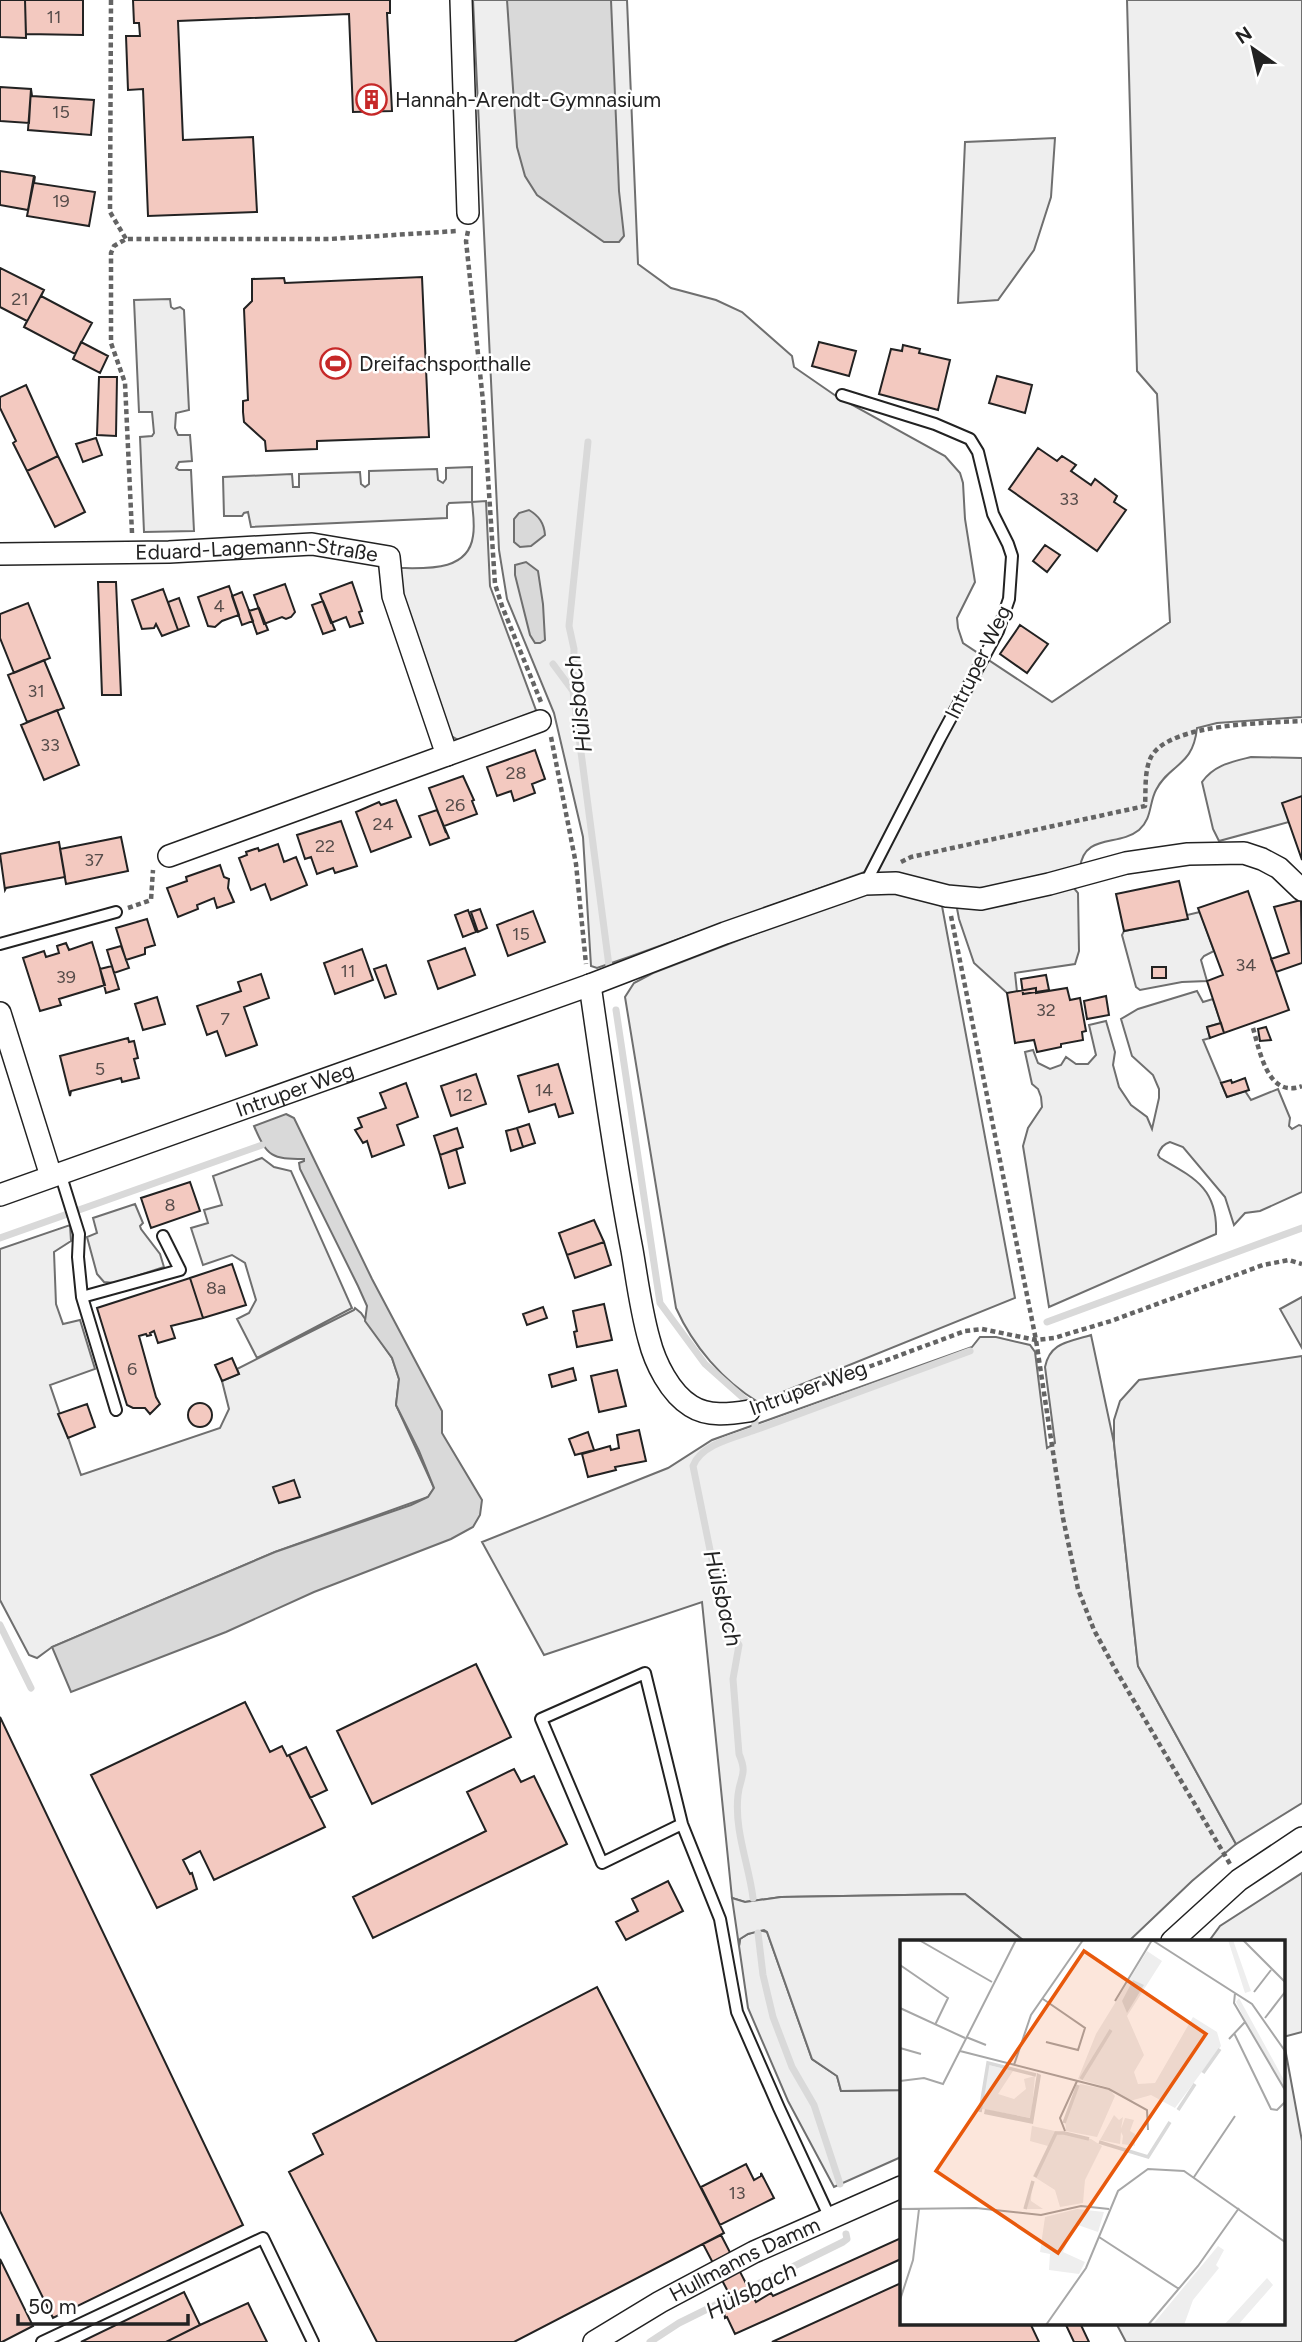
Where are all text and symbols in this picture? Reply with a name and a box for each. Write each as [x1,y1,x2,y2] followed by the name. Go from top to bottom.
[47,6,61,28] house number: 11
[1218,14,1288,84] north arrow
[1231,22,1256,49] text: N
[355,83,389,117] building icon: Hannah-Arendt-Gymnasium
[395,87,661,112] place label: Hannah-Arendt-Gymnasium
[52,101,70,123] house number: 15
[52,190,70,212] house number: 19
[11,288,29,310] house number: 21
[319,347,353,381] sports icon: Dreifachsporthalle
[359,351,531,376] place label: Dreifachsporthalle
[1059,488,1079,510] house number: 33
[135,530,380,567] street label: Eduard-Lagemann-Straße
[213,595,225,617] house number: 4
[939,601,1016,723] street label: Intruper Weg
[558,653,598,755] water label: Hülsbach
[27,680,45,702] house number: 31
[40,734,60,756] house number: 33
[505,762,527,784] house number: 28
[445,794,465,816] house number: 26
[372,813,394,835] house number: 24
[315,835,335,857] house number: 22
[84,849,104,871] house number: 37
[512,923,530,945] house number: 15
[1236,954,1256,976] house number: 34
[341,960,355,982] house number: 11
[56,966,76,988] house number: 39
[1036,999,1056,1021] house number: 32
[220,1008,230,1030] house number: 7
[232,1057,357,1122] street label: Intruper Weg
[95,1058,105,1080] house number: 5
[535,1079,553,1101] house number: 14
[455,1084,473,1106] house number: 12
[164,1194,176,1216] house number: 8
[206,1277,226,1299] house number: 8a
[746,1355,870,1420] street label: Intruper Weg
[127,1358,137,1380] house number: 6
[698,1547,749,1649] water label: Hülsbach
[900,1940,1284,2324] inset map
[728,2182,746,2204] house number: 13
[665,2212,824,2307] street label: Hullmanns Damm
[701,2255,801,2325] water label: Hülsbach
[18,2282,187,2326] scale bar
[28,2294,77,2319] text: 50 m

